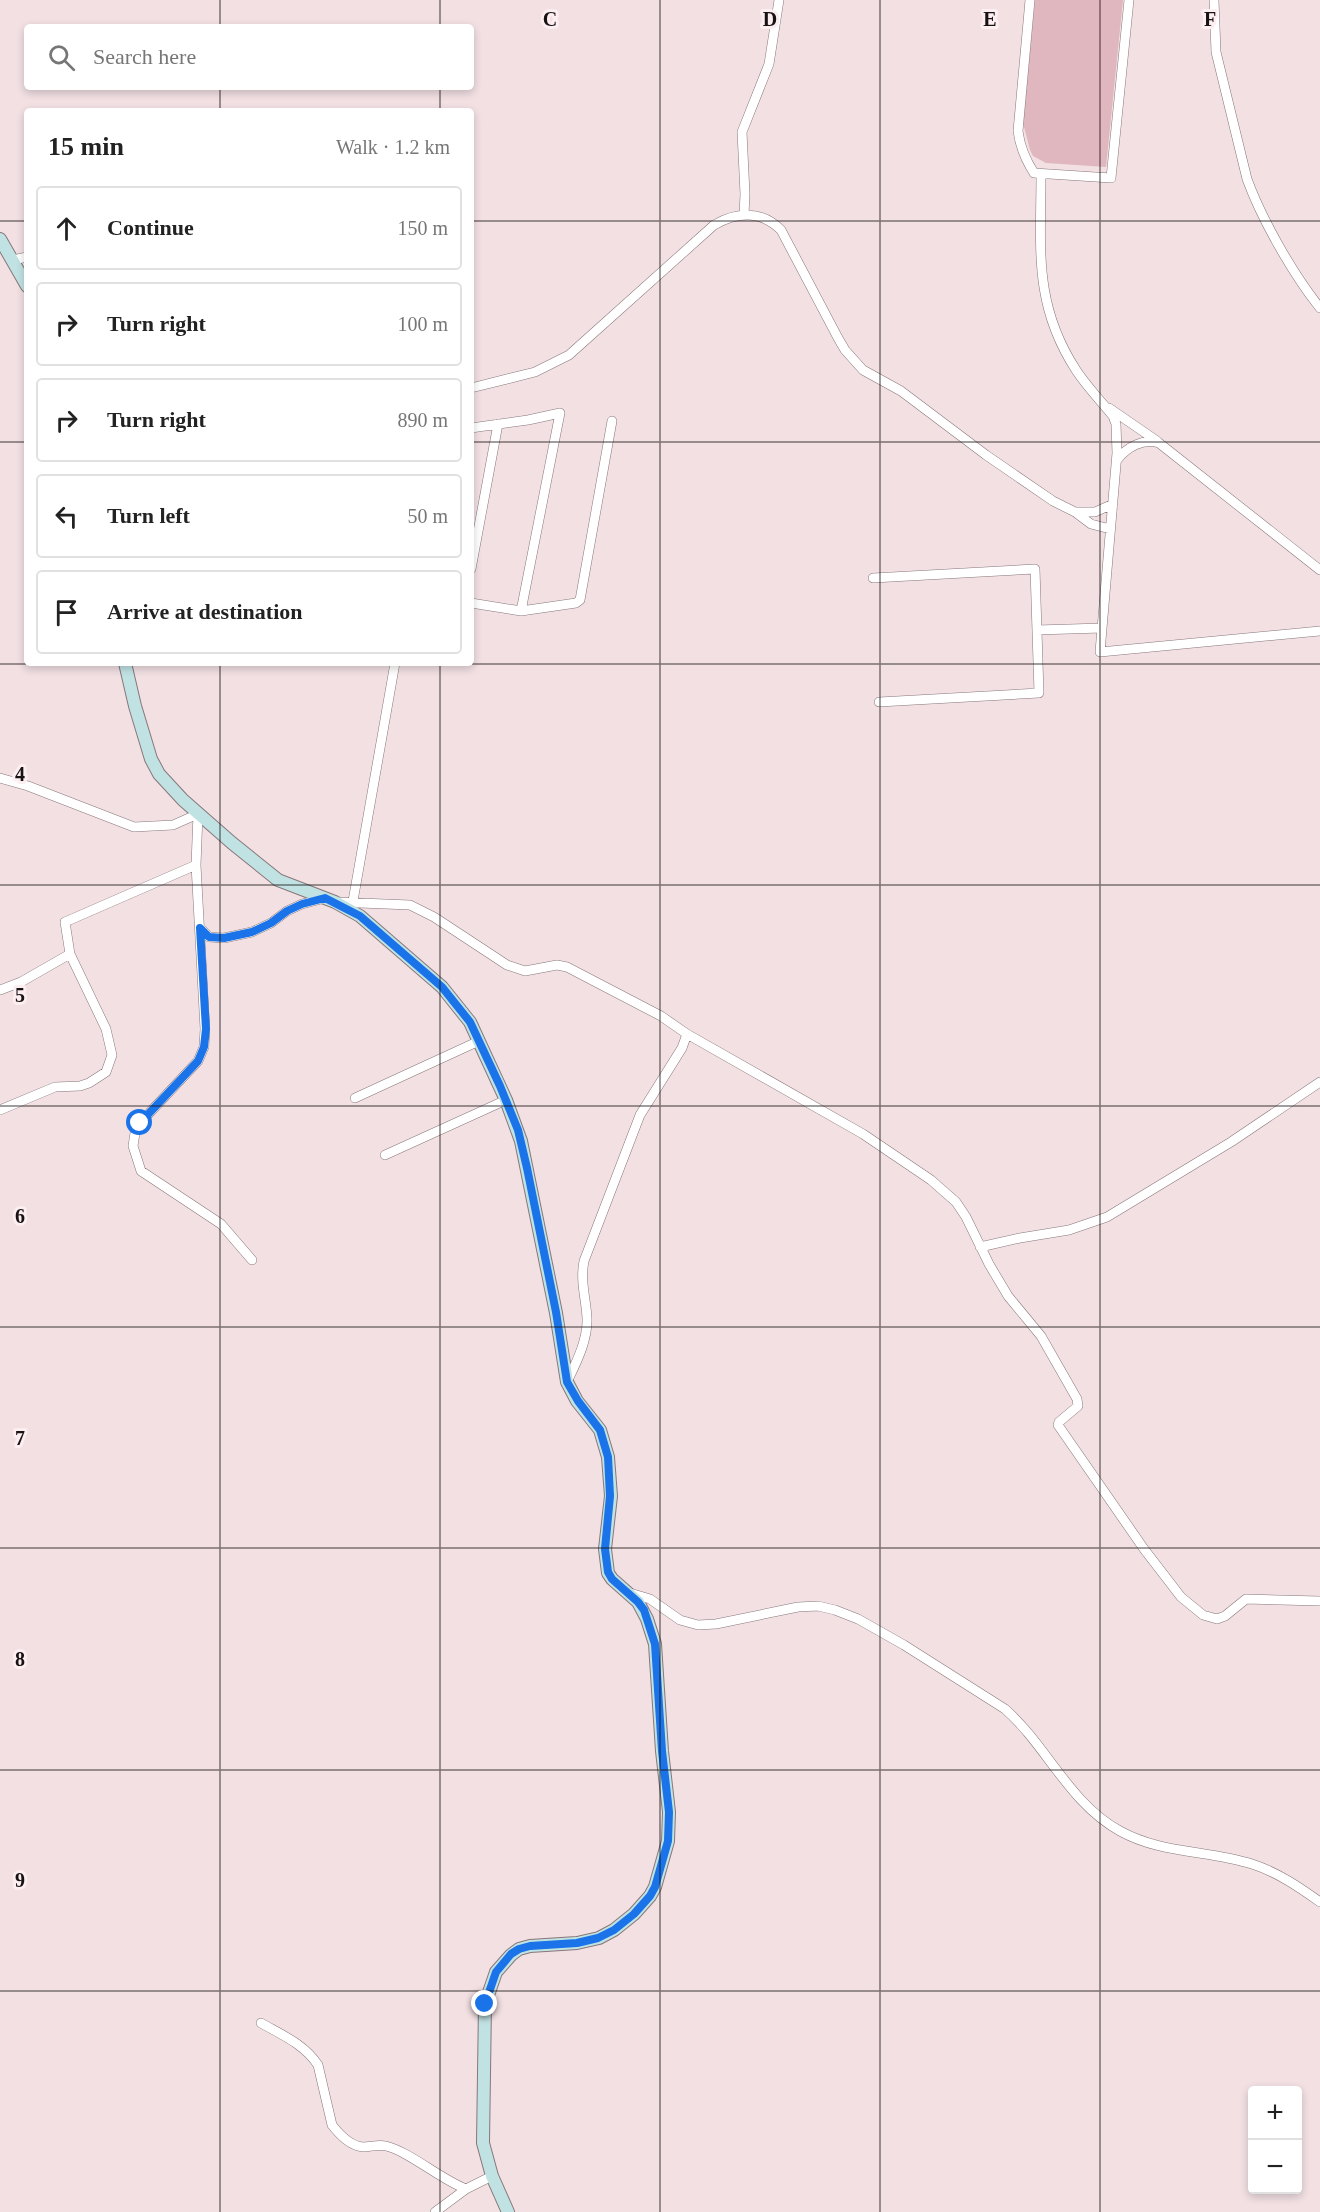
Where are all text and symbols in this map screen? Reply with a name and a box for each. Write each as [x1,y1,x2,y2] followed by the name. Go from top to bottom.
[543,8,557,30] text: C
[763,8,777,30] text: D
[983,8,997,30] text: E
[1204,8,1216,30] text: F
[24,24,474,90] search box
[45,41,78,74] icon: search
[93,44,196,69] text: Search here
[48,132,124,161] text: 15 min
[336,136,450,158] text: Walk · 1.2 km
[50,212,83,245] icon: ahead
[107,215,194,240] text: Continue
[397,217,448,239] text: 150 m
[50,308,83,341] icon: right
[107,311,206,336] text: Turn right
[397,313,448,335] text: 100 m
[50,404,83,437] icon: right
[107,407,206,432] text: Turn right
[397,409,448,431] text: 890 m
[50,500,83,533] icon: left
[107,503,190,528] text: Turn left
[407,505,448,527] text: 50 m
[50,596,83,629] icon: arrive
[107,599,303,624] text: Arrive at destination
[15,763,25,785] text: 4
[15,984,25,1006] text: 5
[126,1109,152,1135] route start
[15,1205,25,1227] text: 6
[15,1427,25,1449] text: 7
[15,1648,25,1670] text: 8
[15,1869,25,1891] text: 9
[471,1990,497,2016] route end
[1248,2086,1302,2194] map controls
[1248,2086,1302,2140] button: +
[1248,2140,1302,2194] button: −

